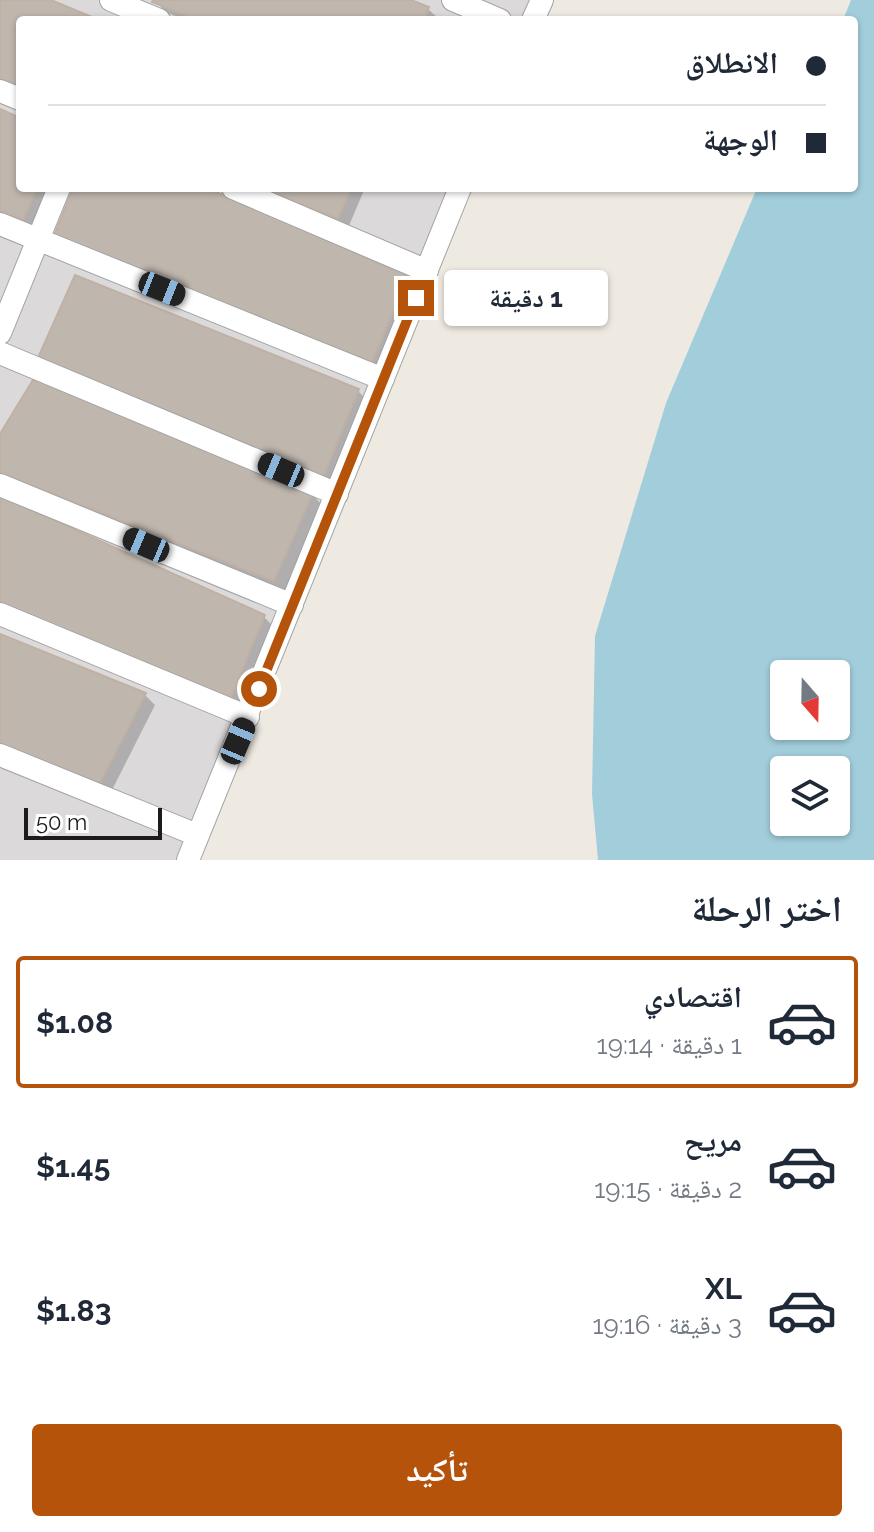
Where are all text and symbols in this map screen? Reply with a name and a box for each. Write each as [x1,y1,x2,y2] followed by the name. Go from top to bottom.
[685,45,778,80] text: الانطلاق
[703,122,778,157] text: الوجهة
[135,269,189,309] car
[444,270,608,326] callout: 1 دقيقة
[398,280,434,316] route end
[489,283,563,313] text: 1 دقيقة
[254,450,308,490] car
[119,525,173,565] car
[770,660,850,740] north arrow
[770,660,850,836] map controls
[241,671,277,707] route start
[218,714,258,768] car
[770,756,850,836] button: layers
[24,804,162,840] scale bar
[36,809,87,835] text: 50 m
[691,887,842,929] text: اختر الرحلة
[644,979,742,1014] text: اقتصادي
[766,986,838,1058] icon: car
[36,1005,113,1040] text: $1.08
[597,1030,742,1060] text: 1 دقيقة · 19:14
[684,1123,742,1158] text: مريح
[766,1130,838,1202] icon: car
[36,1149,110,1184] text: $1.45
[594,1174,742,1204] text: 2 دقيقة · 19:15
[705,1271,742,1306] text: XL
[766,1274,838,1346] icon: car
[36,1293,111,1328] text: $1.83
[592,1310,742,1340] text: 3 دقيقة · 19:16
[32,1424,842,1516] button: تأكيد

